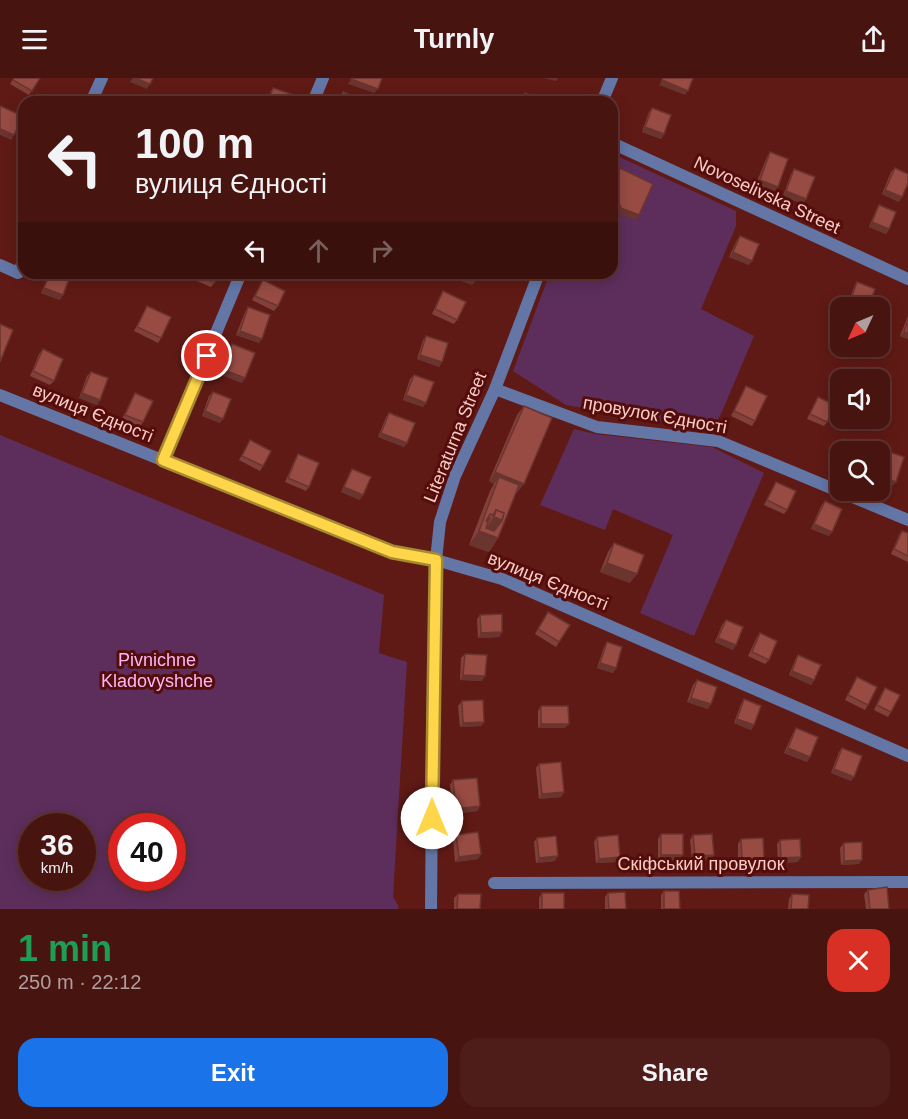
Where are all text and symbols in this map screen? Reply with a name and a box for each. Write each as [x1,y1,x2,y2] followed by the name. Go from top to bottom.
[18,23,51,56] icon: menu
[857,23,890,56] icon: share
[414,24,494,54] text: Turnly
[36,120,114,198] icon: left
[135,120,254,167] text: 100 m
[691,152,843,238] street label: Novoselivska Street
[135,169,327,199] text: вулиця Єдності
[239,234,272,267] icon: left
[302,234,335,267] icon: ahead
[365,234,398,267] icon: right
[830,297,890,357] north arrow
[830,297,890,501] map controls
[181,330,232,381] pin
[190,339,223,372] icon: arrive
[420,369,490,505] street label: Literaturna Street
[830,369,890,429] button: sound
[30,380,156,446] street label: вулиця Єдності
[581,392,729,438] street label: провулок Єдності
[830,441,890,501] button: search
[485,548,611,614] street label: вулиця Єдності
[101,650,213,691] park label: Pivnichne Kladovyshche
[400,786,464,850] position arrow
[108,813,186,891] speed limit sign: 40
[40,828,74,861] text: 36
[617,854,785,874] street label: Скіфський провулок
[41,859,73,876] text: km/h
[18,928,112,969] text: 1 min
[827,929,890,992] button: close
[18,971,141,993] text: 250 m · 22:12
[18,1038,448,1107] button: Exit
[460,1038,890,1107] button: Share

